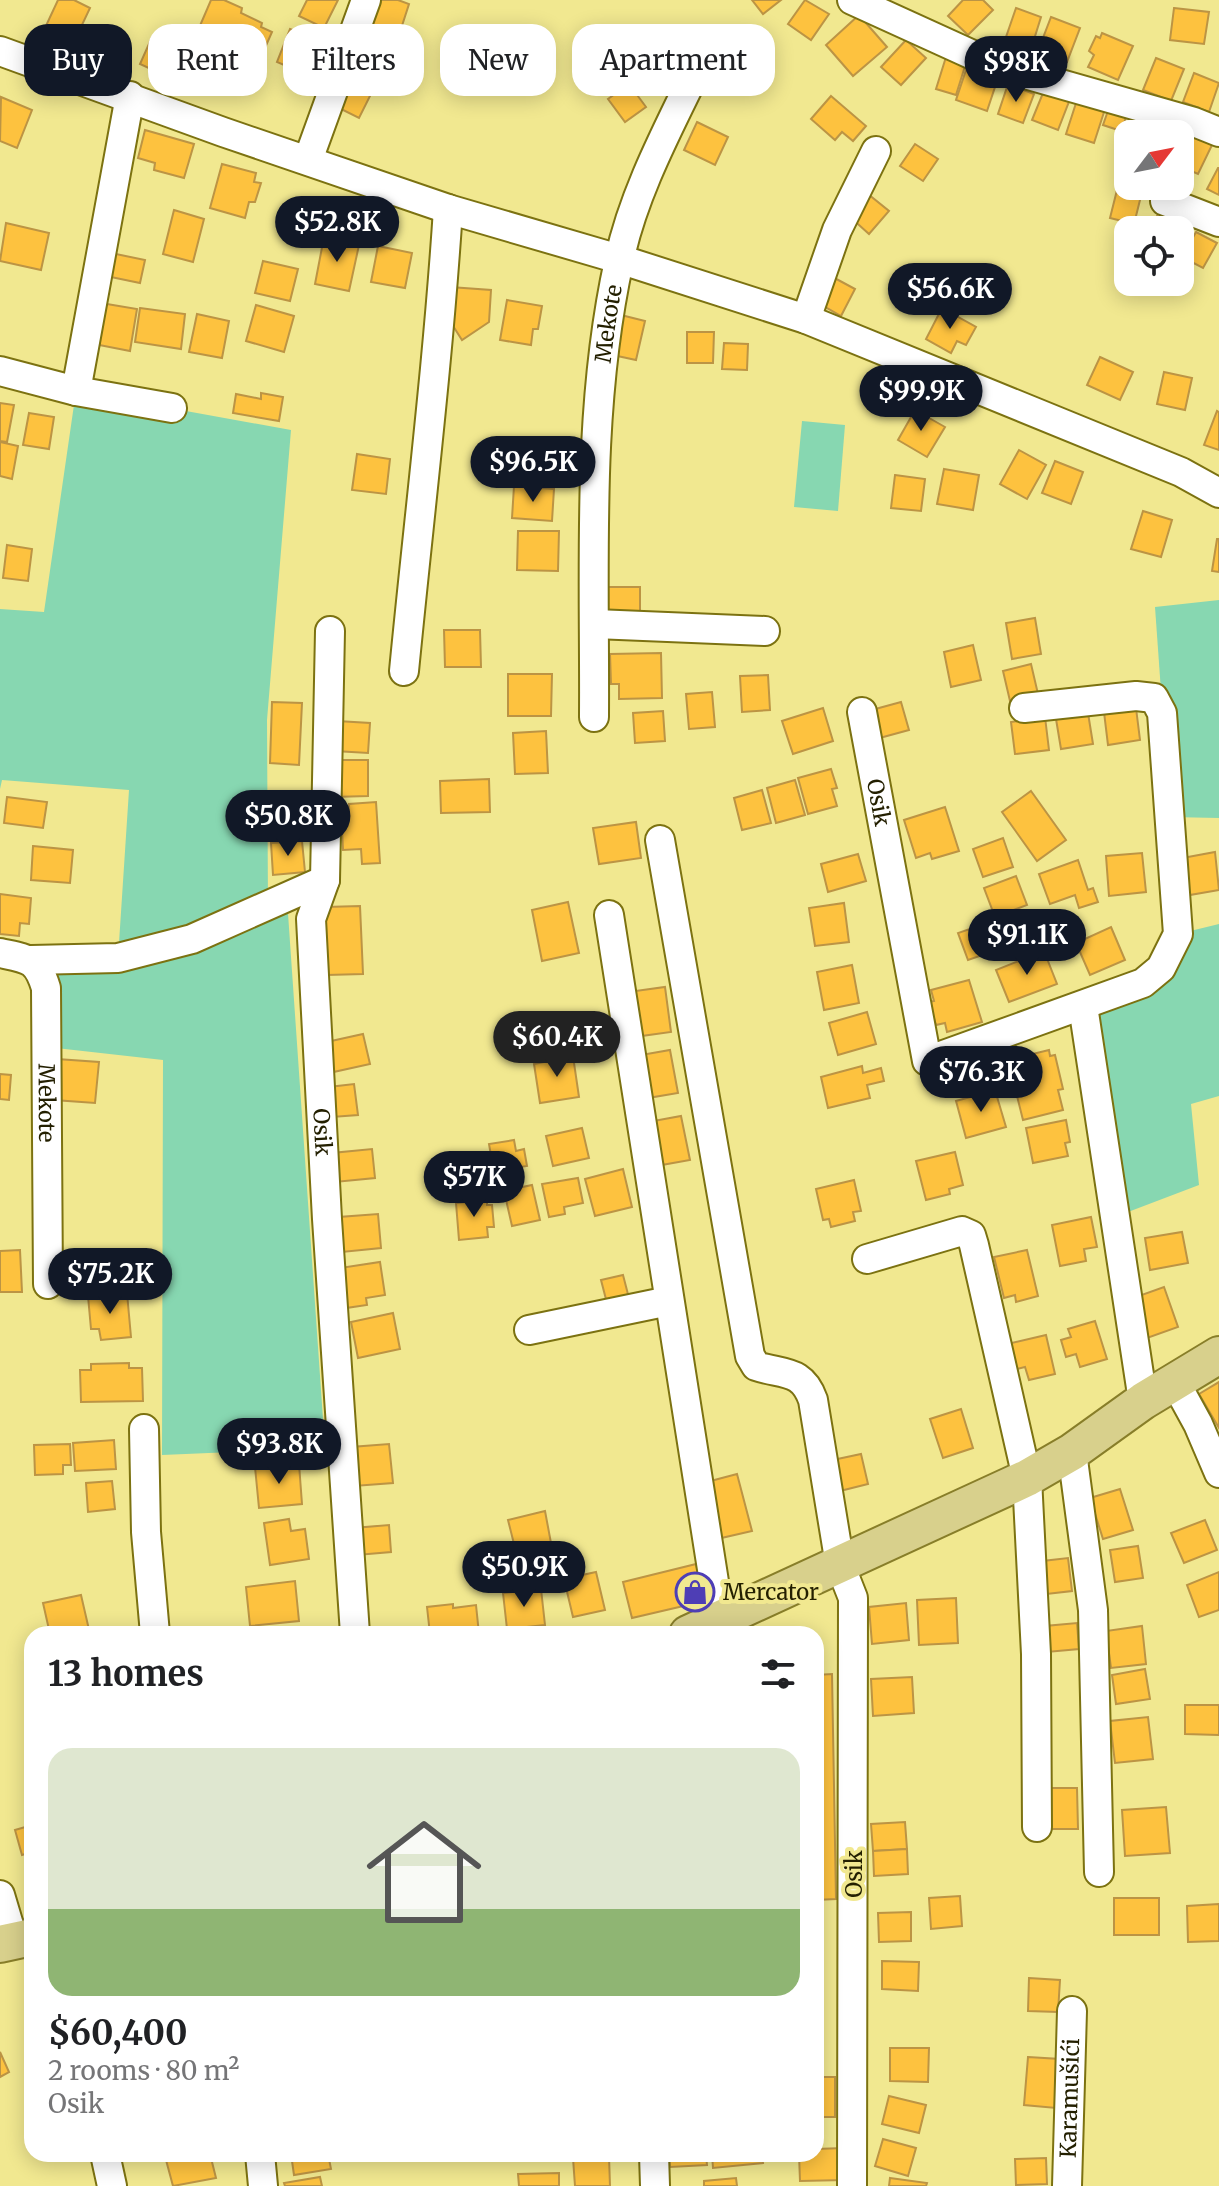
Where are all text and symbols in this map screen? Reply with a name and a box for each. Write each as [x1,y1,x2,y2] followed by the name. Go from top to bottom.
[24,24,132,96] chip: Buy
[148,24,267,96] chip: Rent
[283,24,424,96] chip: Filters
[440,24,556,96] chip: New
[572,24,775,96] chip: Apartment
[969,36,1063,104] pin: $98K
[983,45,1049,78] text: $98K
[1114,120,1194,200] north arrow
[1114,120,1194,296] map controls
[272,196,402,264] pin: $52.8K
[293,205,381,238] text: $52.8K
[1114,216,1194,296] button: locate
[885,263,1015,331] pin: $56.6K
[906,272,994,305] text: $56.6K
[589,282,628,364] street label: Mekote
[856,365,986,433] pin: $99.9K
[878,374,964,407] text: $99.9K
[468,436,598,504] pin: $96.5K
[489,445,578,478] text: $96.5K
[861,776,897,828] street label: Osik
[223,790,353,858] pin: $50.8K
[243,799,333,832] text: $50.8K
[962,909,1092,977] pin: $91.1K
[986,918,1068,951] text: $91.1K
[492,1011,622,1079] pin: $60.4K
[511,1020,603,1053] text: $60.4K
[916,1046,1046,1114] pin: $76.3K
[938,1055,1024,1088] text: $76.3K
[33,1063,61,1143] street label: Mekote
[307,1108,338,1157] street label: Osik
[427,1151,521,1219] pin: $57K
[442,1160,506,1193] text: $57K
[45,1248,175,1316] pin: $75.2K
[66,1257,154,1290] text: $75.2K
[214,1418,344,1486] pin: $93.8K
[235,1427,323,1460] text: $93.8K
[459,1541,589,1609] pin: $50.9K
[480,1550,568,1583] text: $50.9K
[674,1571,716,1613] shop icon: Mercator
[723,1578,819,1606] place label: Mercator
[756,1652,800,1696] icon: filters
[48,1653,204,1695] text: 13 homes
[352,1800,496,1944] icon: home
[840,1850,868,1898] street label: Osik
[48,2012,188,2054] text: $60,400
[1054,2038,1085,2158] street label: Karamušići
[48,2054,239,2087] text: 2 rooms · 80 m²
[48,2087,104,2120] text: Osik

